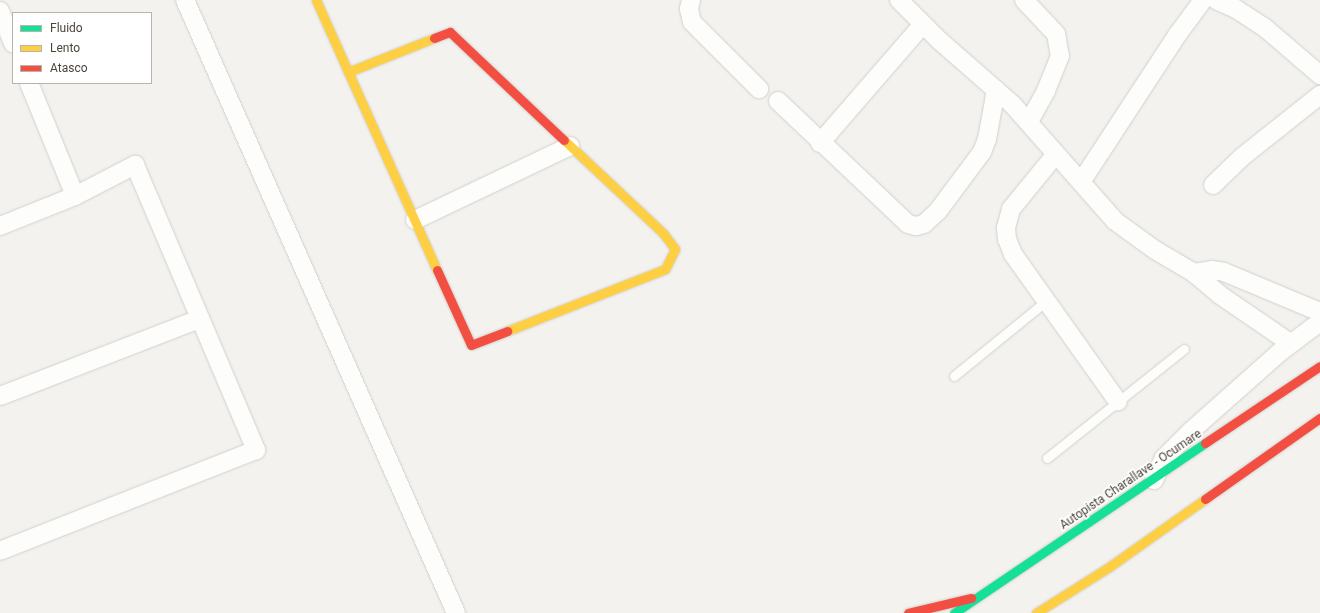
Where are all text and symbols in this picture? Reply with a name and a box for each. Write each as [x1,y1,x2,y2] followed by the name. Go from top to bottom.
[12,12,152,84] legend
[50,21,83,35] text: Fluido
[50,41,80,55] text: Lento
[50,61,88,75] text: Atasco
[1057,427,1205,533] street label: Autopista Charallave - Ocumare

